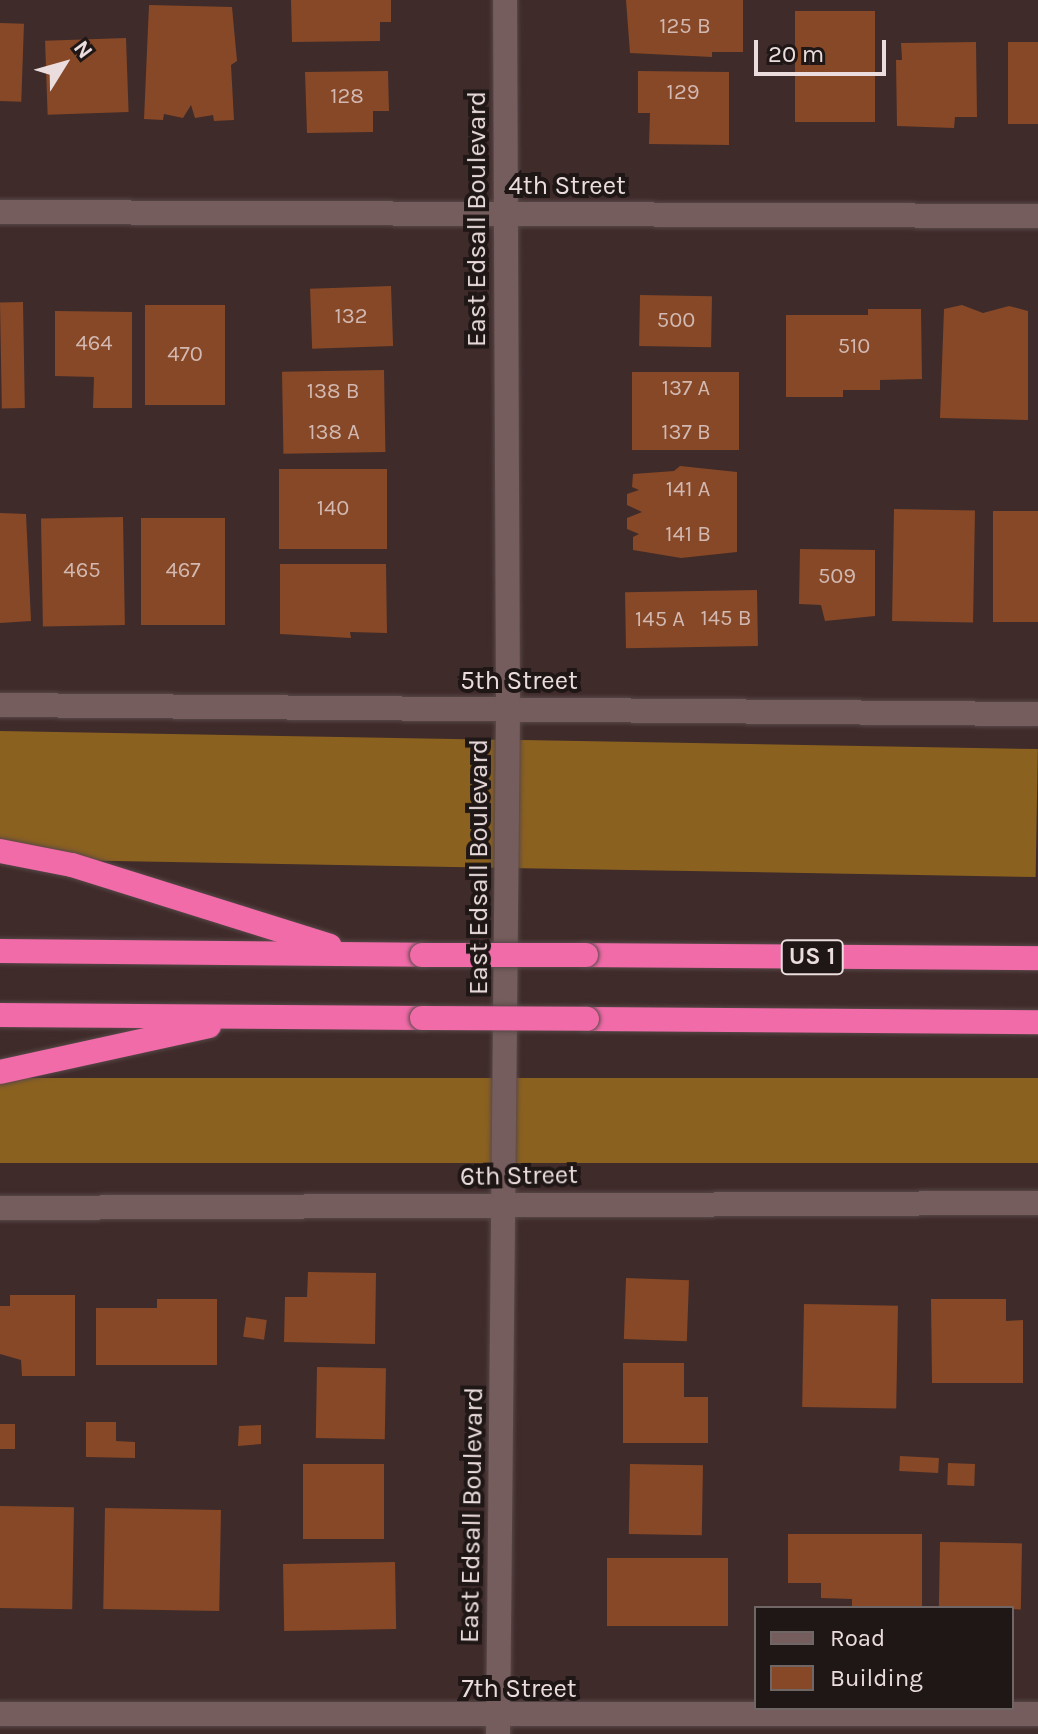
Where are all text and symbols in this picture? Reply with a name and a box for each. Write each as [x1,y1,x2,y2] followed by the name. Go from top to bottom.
[659,14,711,40] house number: 125 B
[24,24,104,104] north arrow
[758,24,890,74] scale bar
[68,35,98,64] text: N
[768,40,824,68] text: 20 m
[667,80,699,106] house number: 129
[330,84,364,110] house number: 128
[461,91,493,347] street label: East Edsall Boulevard
[508,170,626,202] street label: 4th Street
[334,304,368,330] house number: 132
[657,308,695,334] house number: 500
[75,331,113,357] house number: 464
[838,334,870,360] house number: 510
[167,342,203,368] house number: 470
[662,376,710,402] house number: 137 A
[307,379,359,405] house number: 138 B
[308,420,360,446] house number: 138 A
[661,420,711,446] house number: 137 B
[666,477,710,503] house number: 141 A
[317,496,349,522] house number: 140
[665,522,711,548] house number: 141 B
[63,558,101,584] house number: 465
[165,558,201,584] house number: 467
[818,564,856,590] house number: 509
[701,606,751,632] house number: 145 B
[635,607,685,633] house number: 145 A
[460,665,578,697] street label: 5th Street
[463,739,495,995] street label: East Edsall Boulevard
[780,937,844,977] road number: US 1
[460,1159,578,1193] street label: 6th Street
[454,1387,490,1643] street label: East Edsall Boulevard
[754,1606,1014,1710] legend
[830,1624,885,1652] text: Road
[830,1664,923,1692] text: Building
[461,1673,577,1705] street label: 7th Street

